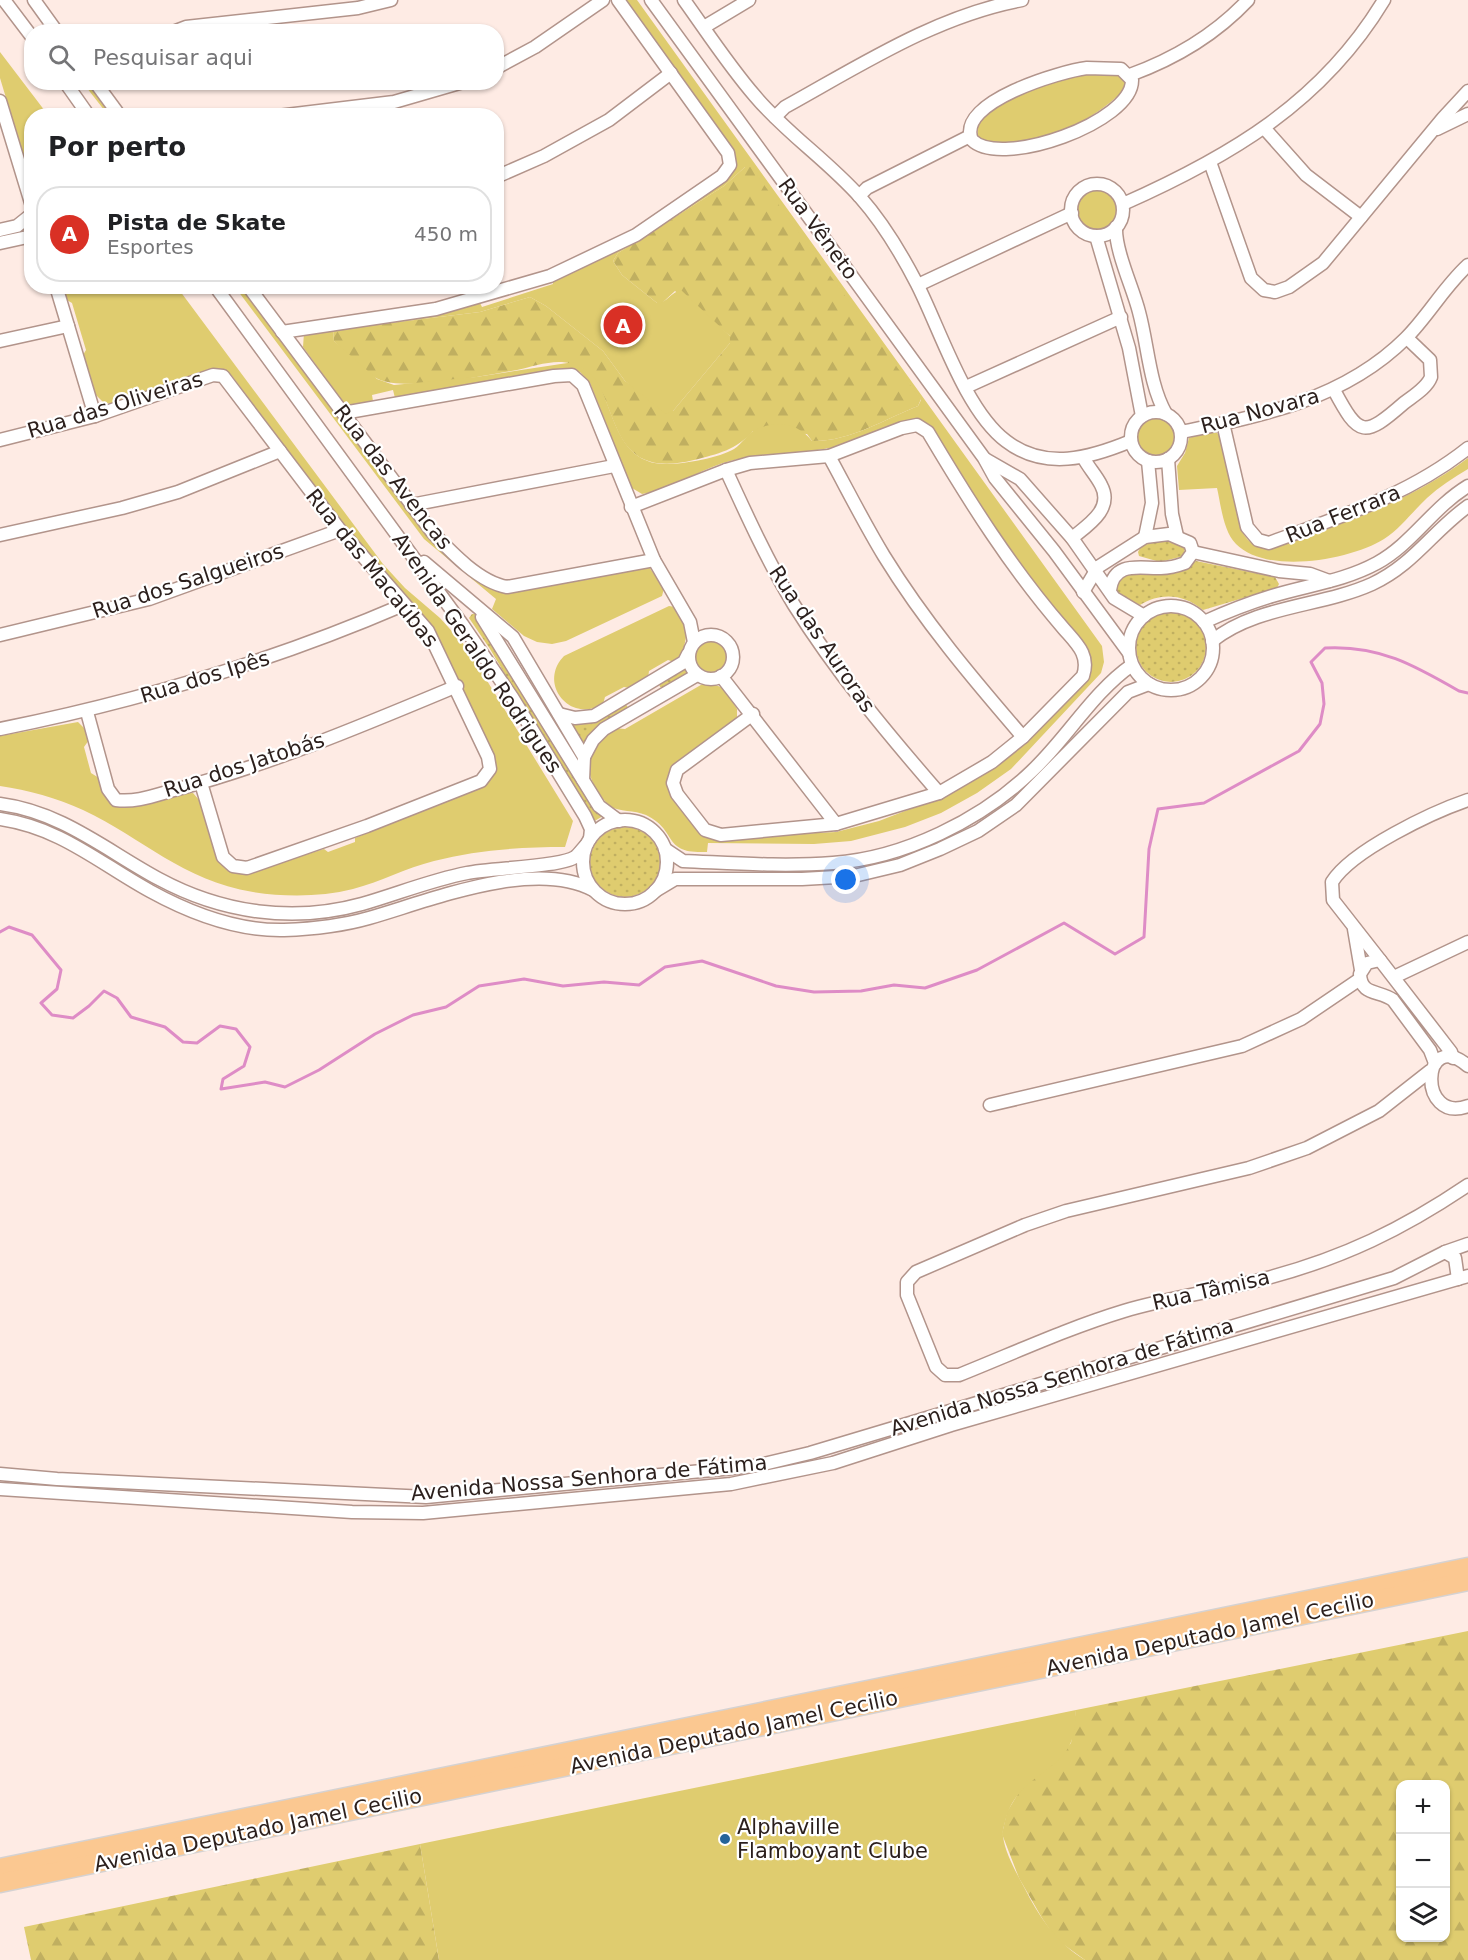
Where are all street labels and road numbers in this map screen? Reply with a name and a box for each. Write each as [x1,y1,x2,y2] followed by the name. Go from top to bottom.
[773,174,863,284] street label: Rua Vêneto
[24,367,206,443] street label: Rua das Oliveiras
[1198,384,1322,438] street label: Rua Novara
[329,400,457,554] street label: Rua das Avencas
[1282,480,1404,548] street label: Rua Ferrara
[301,484,443,652] street label: Rua das Macaúbas
[387,528,567,778] street label: Avenida Geraldo Rodrigues
[89,539,287,623] street label: Rua dos Salgueiros
[764,561,880,717] street label: Rua das Auroras
[138,646,272,708] street label: Rua dos Ipês
[161,728,327,802] street label: Rua dos Jatobás
[1150,1265,1272,1315] street label: Rua Tâmisa
[887,1313,1237,1441] street label: Avenida Nossa Senhora de Fátima
[410,1450,768,1506] street label: Avenida Nossa Senhora de Fátima
[1044,1587,1376,1681] street label: Avenida Deputado Jamel Cecilio
[568,1685,900,1779] street label: Avenida Deputado Jamel Cecilio
[92,1783,424,1877] street label: Avenida Deputado Jamel Cecilio

